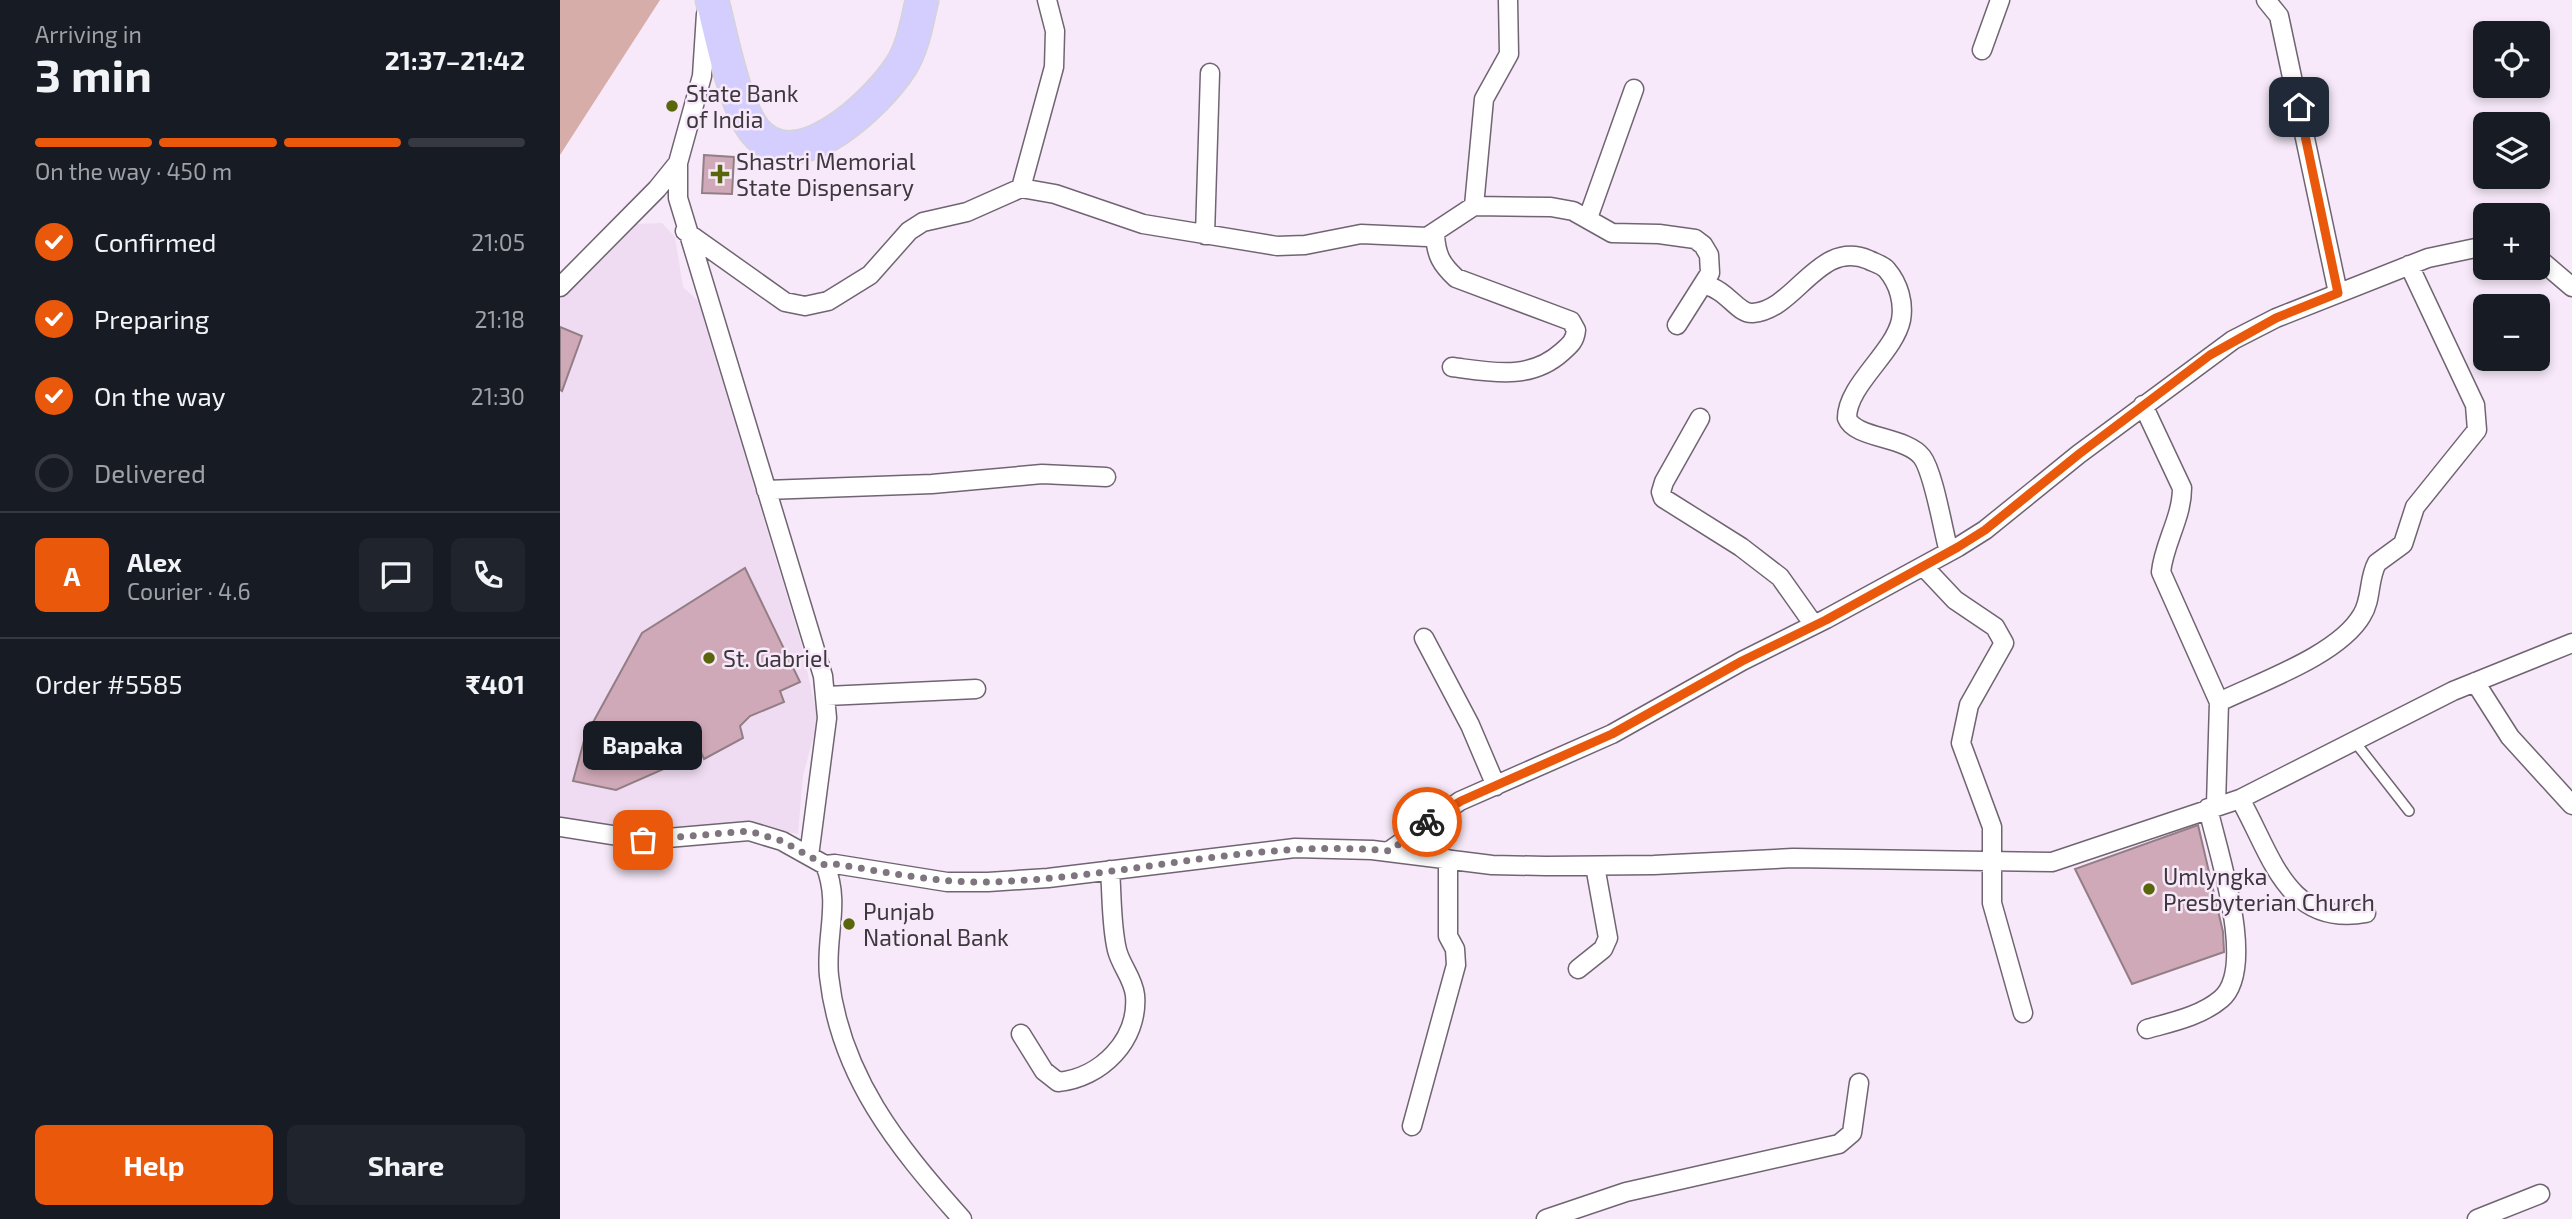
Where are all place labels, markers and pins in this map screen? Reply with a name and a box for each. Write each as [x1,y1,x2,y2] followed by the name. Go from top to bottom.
[2269,77,2329,137] pin
[686,79,799,133] place label: State Bank of India
[664,98,680,114] marker: State Bank of India
[736,147,916,201] place label: Shastri Memorial State Dispensary
[710,164,730,184] marker: Shastri Memorial State Dispensary
[723,644,829,672] place label: St. Gabriel
[701,650,717,666] marker: St. Gabriel
[584,721,702,770] callout: Bapaka
[613,810,673,870] pin
[2163,862,2375,916] place label: Umlyngka Presbyterian Church
[2141,881,2157,897] marker: Umlyngka Presbyterian Church
[863,897,1009,951] place label: Punjab National Bank
[841,916,857,932] marker: Punjab National Bank

